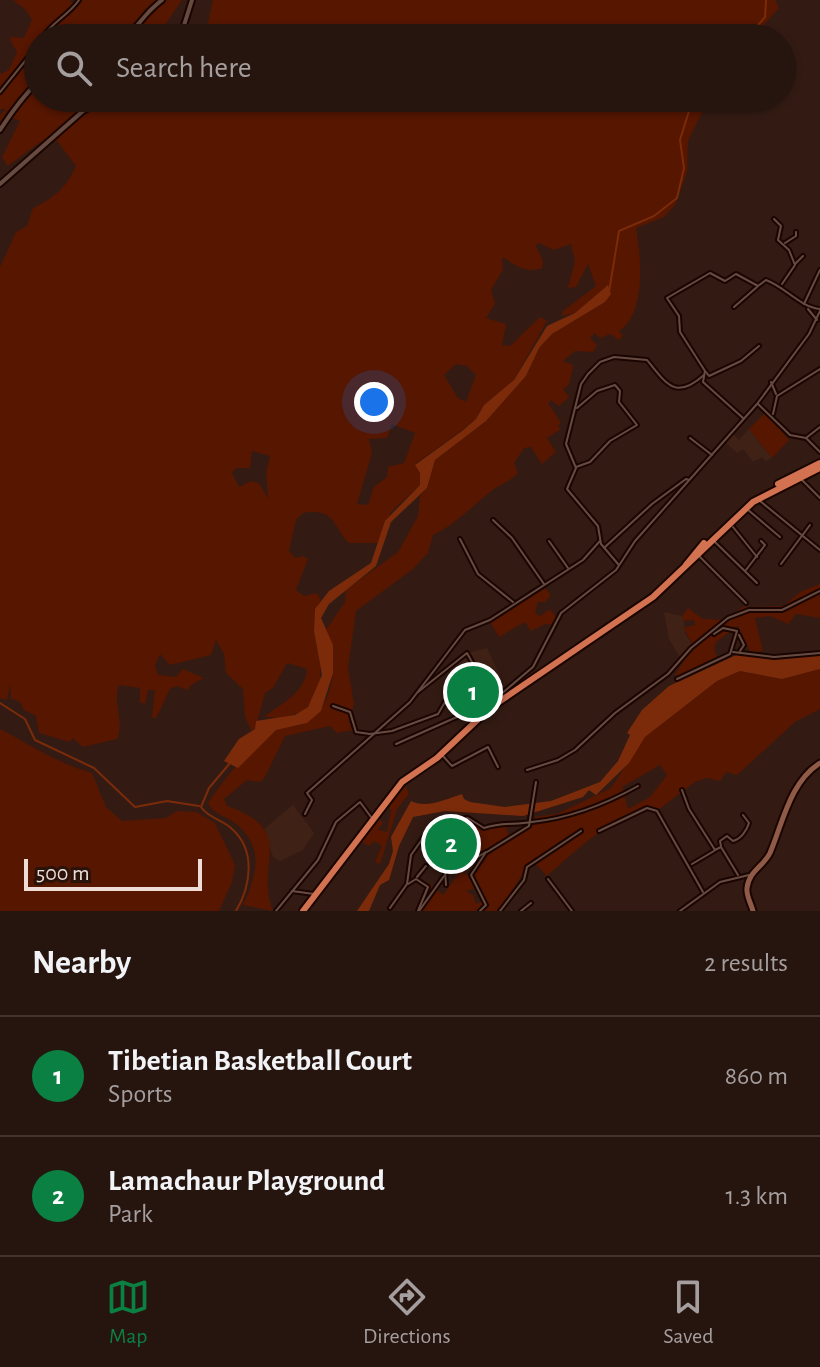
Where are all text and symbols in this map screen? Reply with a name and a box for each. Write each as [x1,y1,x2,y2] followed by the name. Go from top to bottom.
[24,24,796,112] search box
[52,46,96,90] icon: search
[116,53,252,83] text: Search here
[354,382,394,422] your location
[447,662,499,722] pin: 1
[425,814,477,874] pin: 2
[24,855,202,891] scale bar
[36,862,90,884] text: 500 m
[32,946,131,980] text: Nearby
[704,950,788,976] text: 2 results
[108,1046,412,1076] text: Tibetian Basketball Court
[53,1063,63,1089] text: 1
[725,1063,788,1089] text: 860 m
[108,1081,172,1107] text: Sports
[108,1166,385,1196] text: Lamachaur Playground
[52,1183,64,1209] text: 2
[725,1183,788,1209] text: 1.3 km
[108,1201,153,1227] text: Park
[106,1275,150,1349] tab: Map
[363,1275,451,1349] tab: Directions
[663,1275,714,1349] tab: Saved

